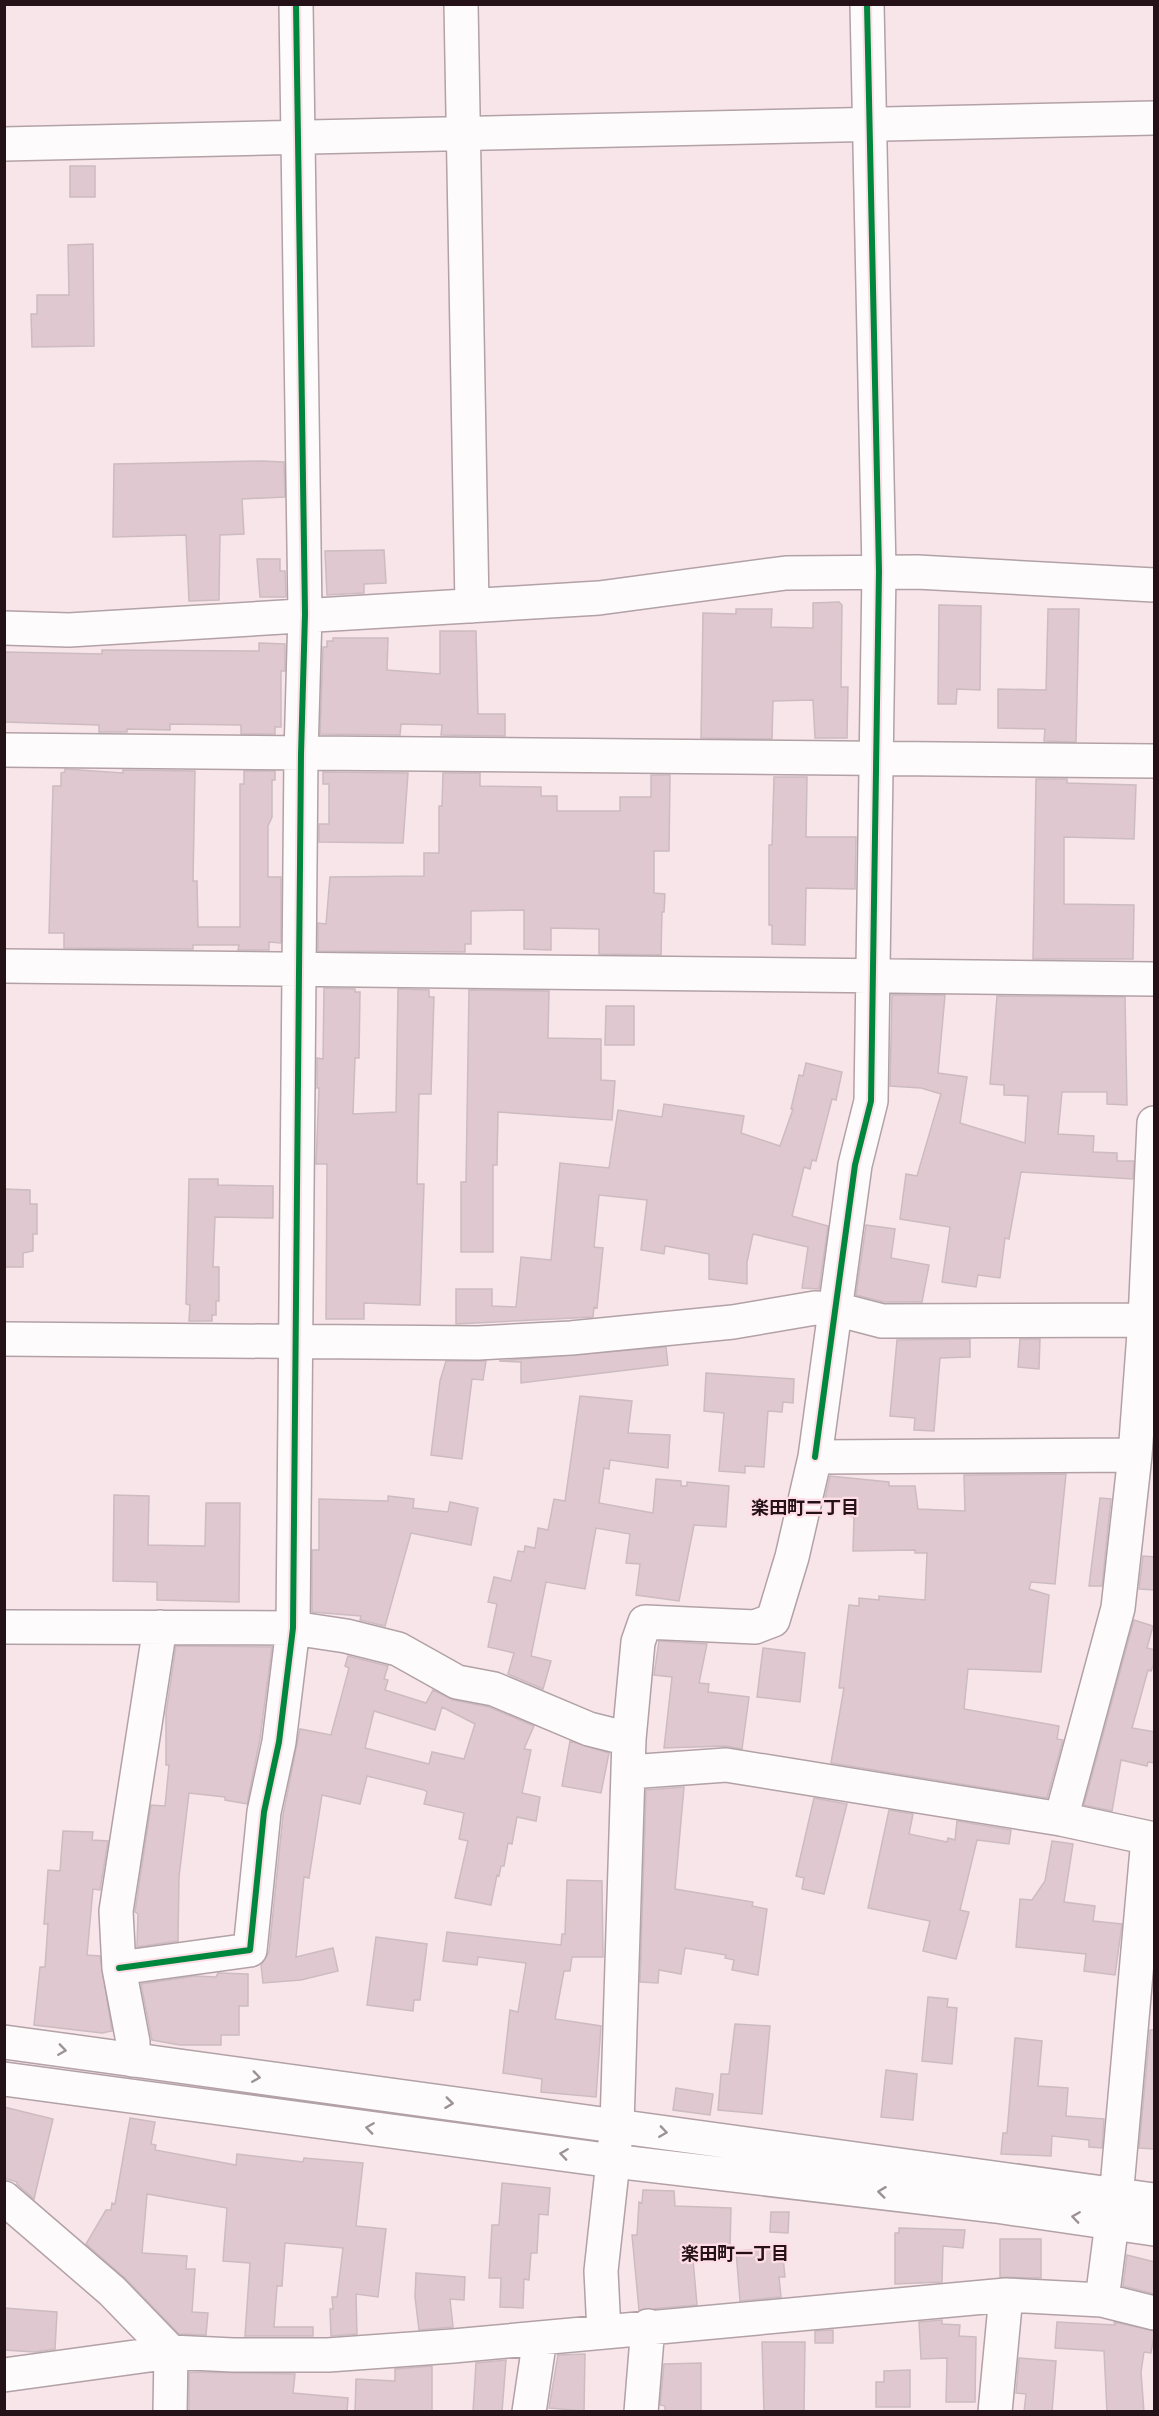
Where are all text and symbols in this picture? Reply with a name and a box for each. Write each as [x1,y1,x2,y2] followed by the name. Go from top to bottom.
[751,1497,859,1518] district label: 楽田町二丁目
[58,2044,67,2056] one-way arrow
[251,2070,260,2083] one-way arrow
[444,2097,453,2109] one-way arrow
[366,2123,375,2135] one-way arrow
[658,2125,668,2137] one-way arrow
[559,2149,568,2161] one-way arrow
[878,2187,887,2199] one-way arrow
[1071,2212,1080,2224] one-way arrow
[681,2243,789,2264] district label: 楽田町一丁目

